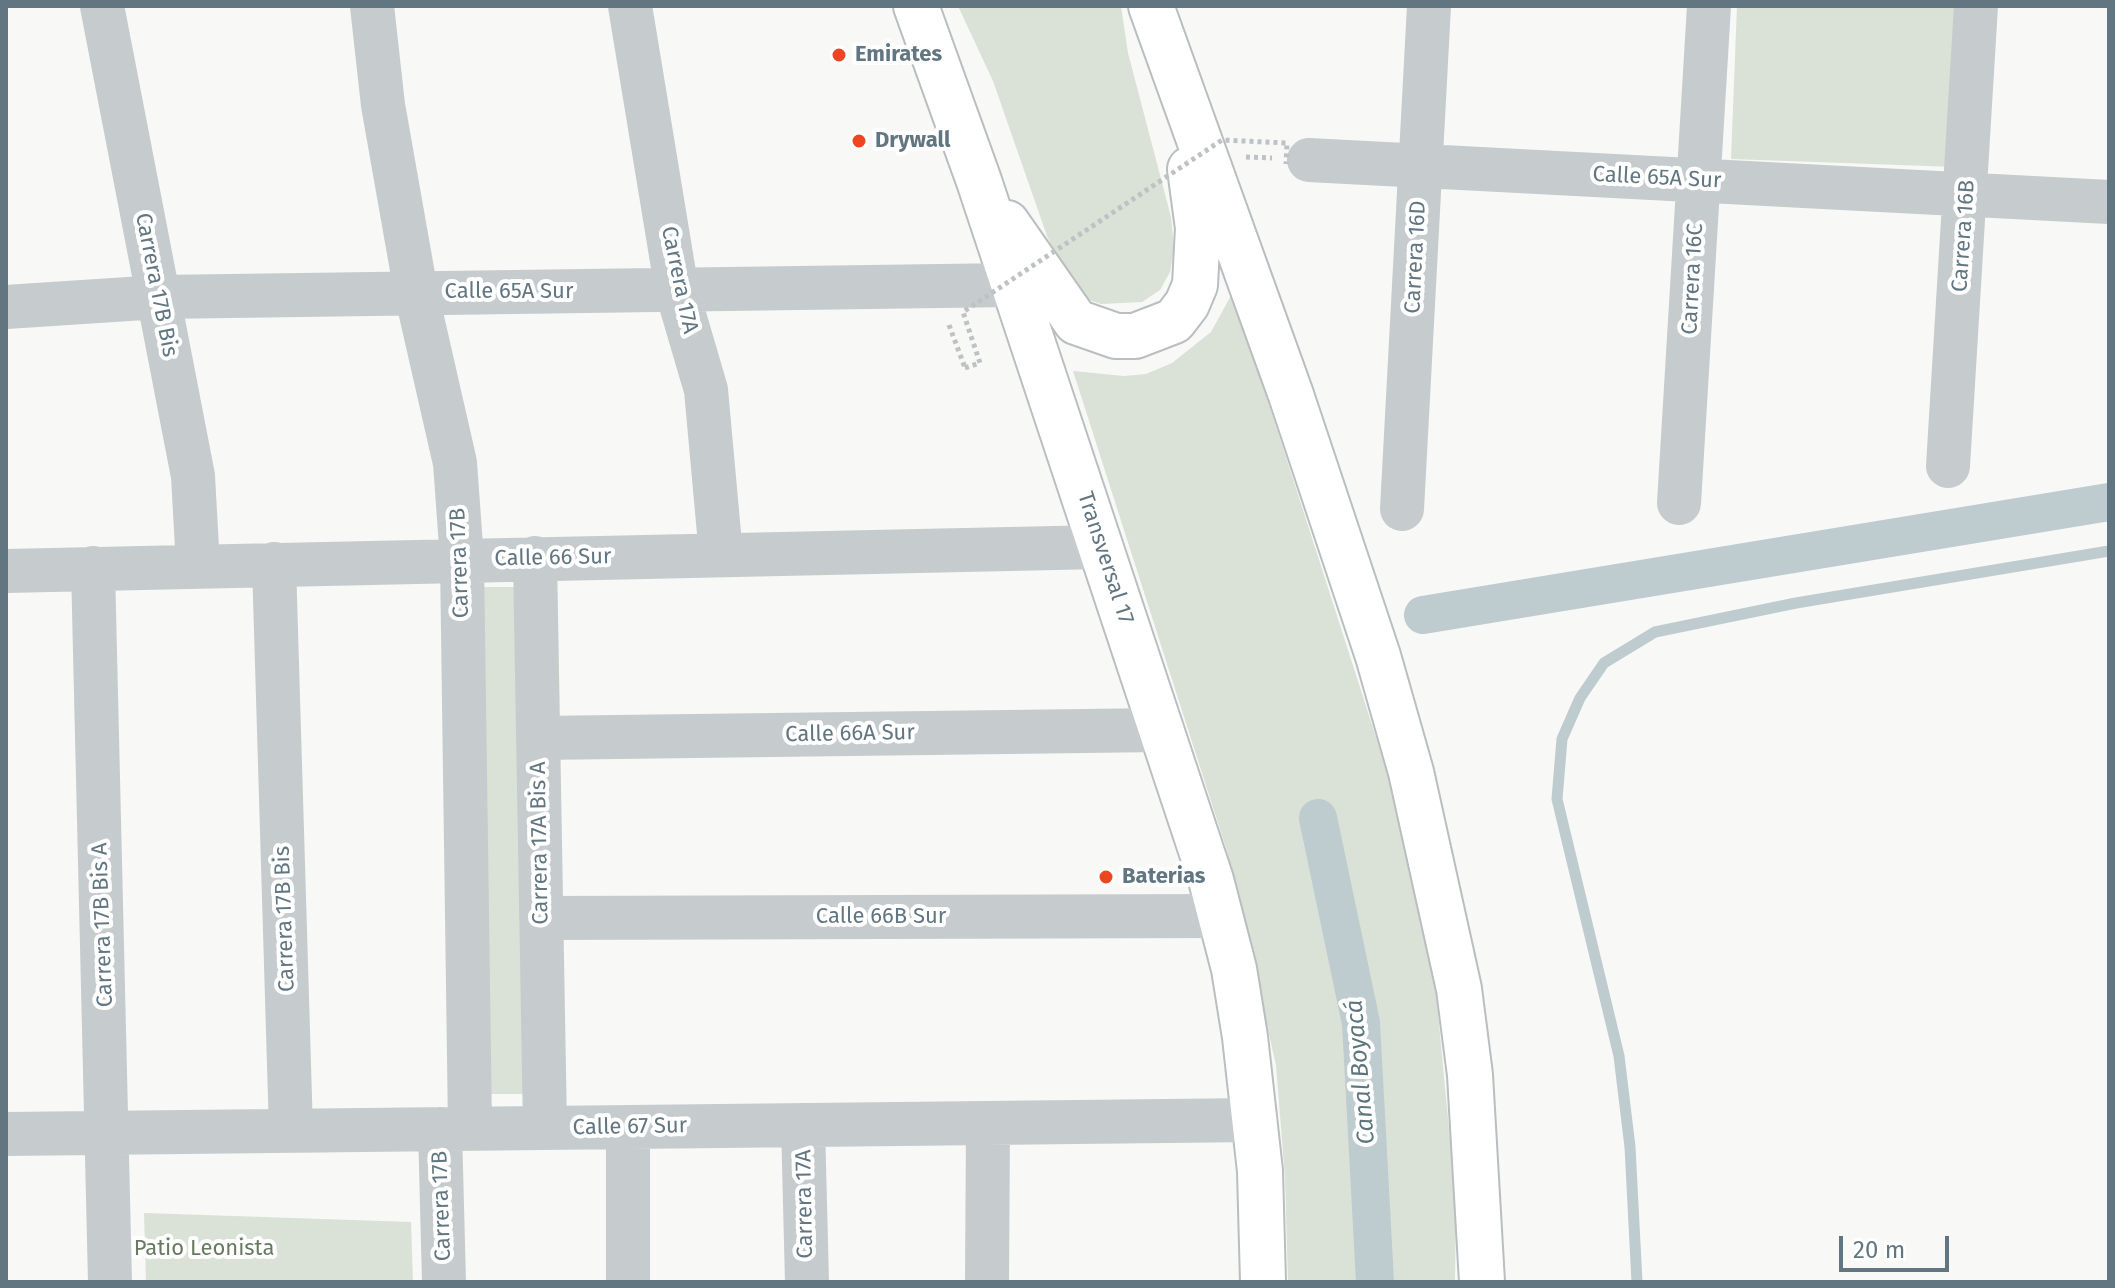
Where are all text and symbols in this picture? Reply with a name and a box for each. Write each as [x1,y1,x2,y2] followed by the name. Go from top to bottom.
[855,42,942,68] place label: Emirates
[830,46,848,64] marker: Emirates
[875,128,951,154] place label: Drywall
[850,132,868,150] marker: Drywall
[1592,161,1722,195] street label: Calle 65A Sur
[1947,179,1981,293] street label: Carrera 16B
[1400,200,1432,314] street label: Carrera 16D
[129,211,183,359] street label: Carrera 17B Bis
[1677,223,1709,335] street label: Carrera 16C
[655,224,703,336] street label: Carrera 17A
[445,279,573,305] street label: Calle 65A Sur
[1071,489,1139,627] street label: Transversal 17
[445,507,475,619] street label: Carrera 17B
[494,544,612,572] street label: Calle 66 Sur
[785,720,915,748] street label: Calle 66A Sur
[525,761,555,925] street label: Carrera 17A Bis A
[87,842,119,1008] street label: Carrera 17B Bis A
[269,845,301,993] street label: Carrera 17B Bis
[1122,864,1205,890] place label: Baterias
[1097,868,1115,886] marker: Baterias
[816,904,946,930] street label: Calle 66B Sur
[1340,998,1382,1146] water label: Canal Boyacá
[573,1113,687,1141] street label: Calle 67 Sur
[791,1149,819,1259] street label: Carrera 17A
[427,1150,457,1262] street label: Carrera 17B
[1843,1220,1953,1270] scale bar
[134,1236,274,1262] park label: Patio Leonista
[1853,1236,1905,1264] text: 20 m

